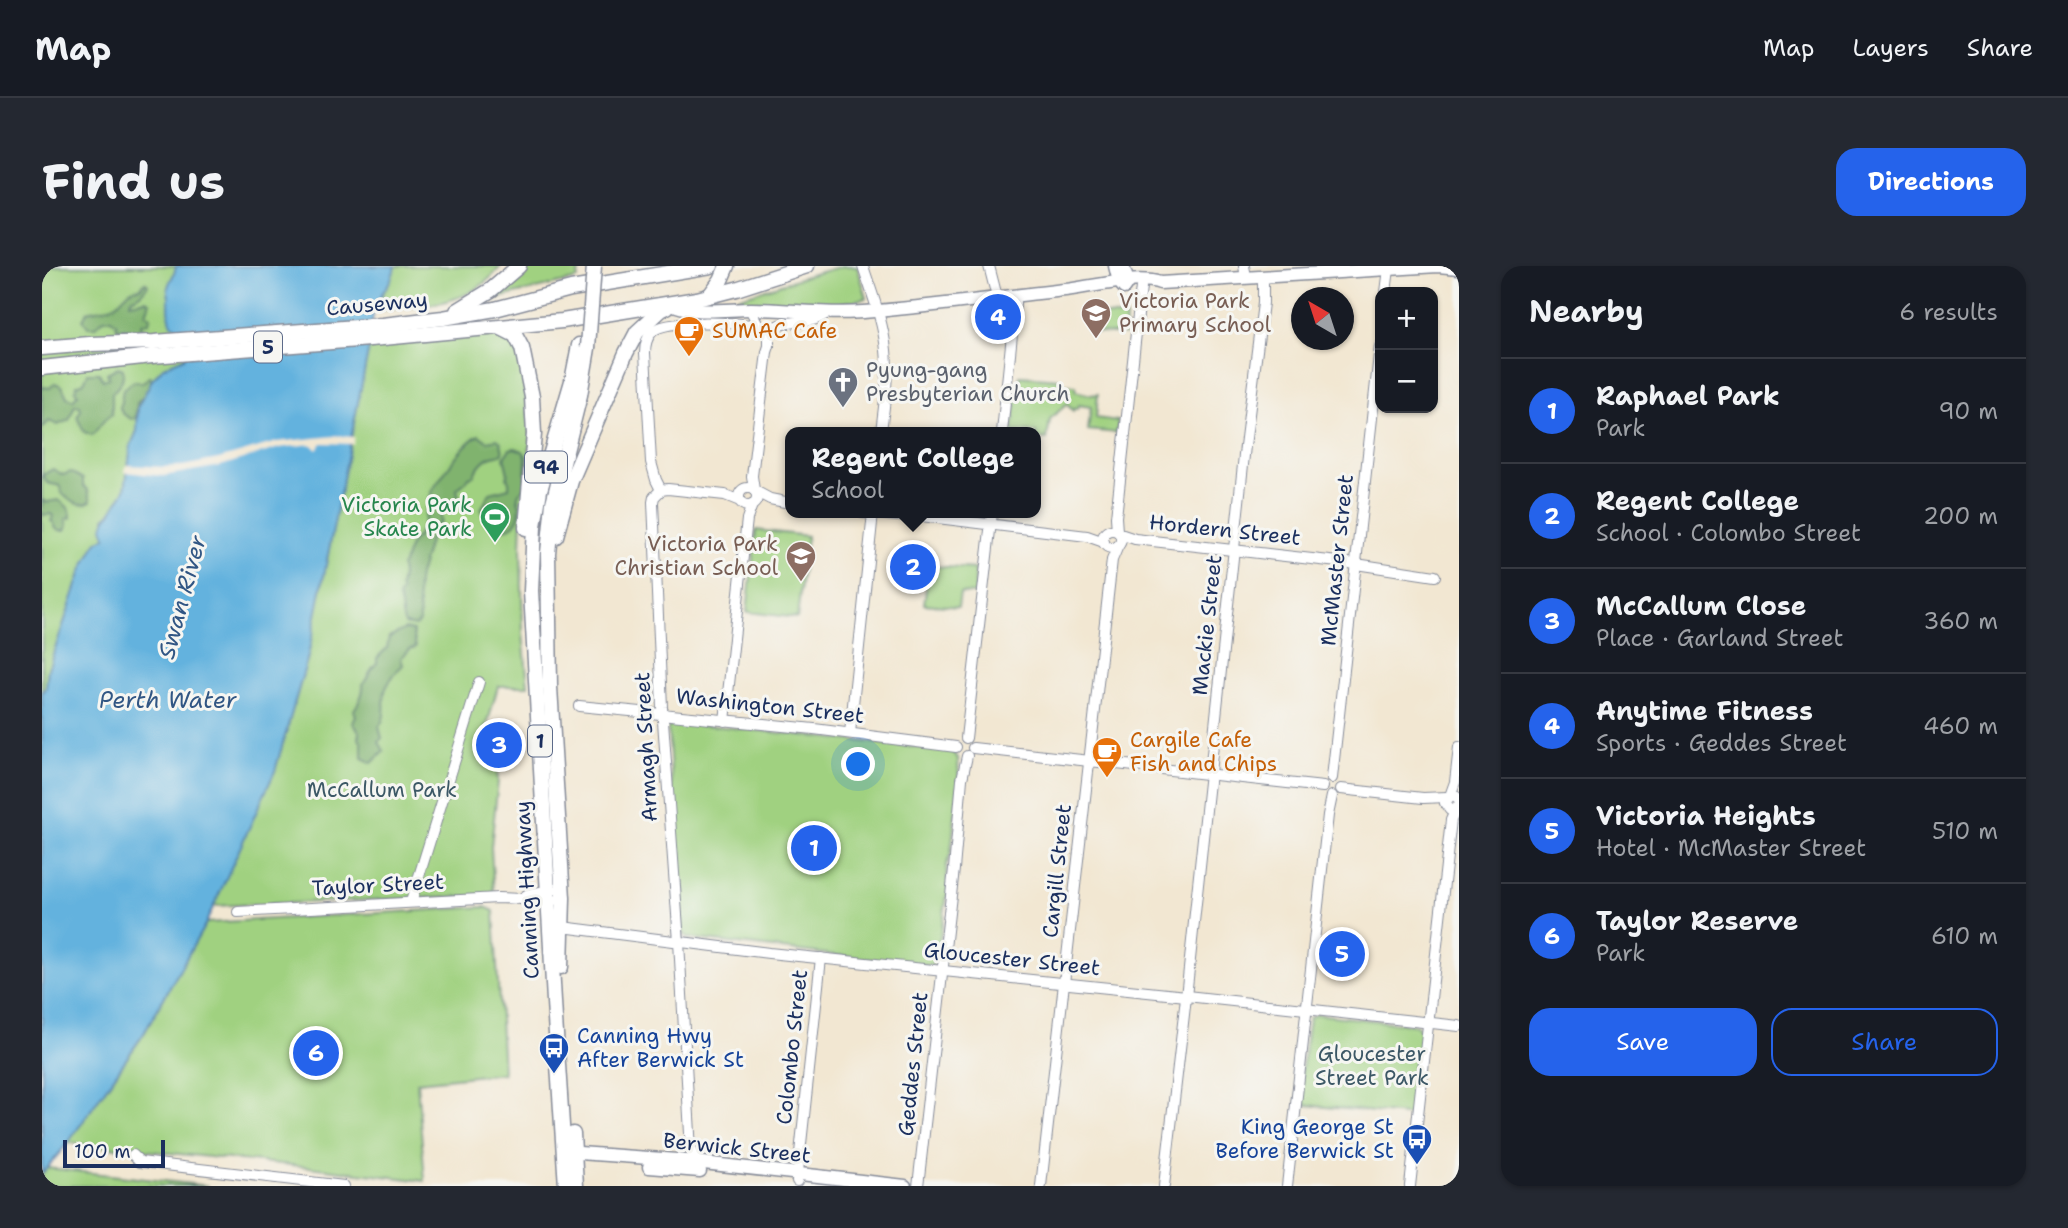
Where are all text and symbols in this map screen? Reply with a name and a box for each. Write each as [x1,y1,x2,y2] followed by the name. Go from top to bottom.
[35,26,111,71] text: Map
[1763,32,1814,64] text: Map
[1852,32,1929,64] text: Layers
[1967,32,2033,64] text: Share
[1836,148,2026,216] button: Directions
[42,149,225,215] text: Find us
[325,286,429,322] street label: Causeway
[1119,287,1272,339] place label: Victoria Park Primary School
[1291,287,1354,350] north arrow
[1375,287,1438,413] map controls
[1375,287,1438,350] button: +
[975,291,1021,343] pin: 4
[1529,291,1644,332] text: Nearby
[1079,296,1113,340] school or university icon: Victoria Park Primary School
[1899,297,1998,327] text: 6 results
[672,314,706,358] cafe icon: SUMAC Cafe
[712,317,837,345] place label: SUMAC Cafe
[254,332,282,362] road number: 5
[1375,350,1438,413] button: −
[866,356,1070,408] place label: Pyung-gang Presbyterian Church
[826,365,860,409] church icon: Pyung-gang Presbyterian Church
[1596,378,1780,413] text: Raphael Park
[1547,396,1557,426] text: 1
[1938,396,1998,426] text: 90 m
[1596,413,1645,443] text: Park
[785,427,1041,518] popup
[811,440,1015,475] text: Regent College
[525,452,567,482] road number: 94
[1314,473,1360,647] street label: McMaster Street
[811,475,884,505] text: School
[1596,483,1799,518] text: Regent College
[341,491,472,543] place label: Victoria Park Skate Park
[478,500,512,544] sports icon: Victoria Park Skate Park
[1544,501,1560,531] text: 2
[1923,501,1998,531] text: 200 m
[1148,508,1302,552] street label: Hordern Street
[1596,518,1861,548] text: School · Colombo Street
[615,530,779,582] place label: Victoria Park Christian School
[151,531,213,662] water label: Swan River
[784,539,818,583] school or university icon: Victoria Park Christian School
[890,541,936,593] pin: 2
[1186,553,1228,697] street label: Mackie Street
[1596,588,1806,623] text: McCallum Close
[1544,606,1560,636] text: 3
[1923,606,1998,636] text: 360 m
[1596,623,1844,653] text: Place · Garland Street
[628,671,664,823] street label: Armagh Street
[674,682,866,730] street label: Washington Street
[99,685,238,715] water label: Perth Water
[1596,693,1813,728] text: Anytime Fitness
[1544,711,1560,741] text: 4
[1923,711,1998,741] text: 460 m
[476,719,522,771] pin: 3
[528,726,552,756] road number: 1
[1130,726,1277,778] place label: Cargile Cafe Fish and Chips
[1596,728,1847,758] text: Sports · Geddes Street
[1090,735,1124,779] cafe icon: Cargile Cafe Fish and Chips
[841,747,875,781] your location
[307,776,457,804] park label: McCallum Park
[1596,798,1816,833] text: Victoria Heights
[508,800,546,980] street label: Canning Highway
[1036,803,1078,939] street label: Cargill Street
[1545,816,1559,846] text: 5
[1932,816,1998,846] text: 510 m
[791,822,837,874] pin: 1
[1596,833,1866,863] text: Hotel · McMaster Street
[311,868,445,902] street label: Taylor Street
[1596,903,1798,938] text: Taylor Reserve
[1544,921,1560,951] text: 6
[1931,921,1998,951] text: 610 m
[1319,928,1365,980] pin: 5
[922,936,1102,982] street label: Gloucester Street
[1596,938,1645,968] text: Park
[770,968,814,1126] street label: Colombo Street
[892,991,934,1137] street label: Geddes Street
[1529,1008,1757,1076] button: Save
[1771,1008,1998,1076] button: Share
[577,1022,744,1074] place label: Canning Hwy After Berwick St
[293,1027,339,1079] pin: 6
[537,1031,571,1075] bus stop icon: Canning Hwy After Berwick St
[1315,1040,1429,1092] park label: Gloucester Street Park
[1216,1113,1394,1165] place label: King George St Before Berwick St
[1400,1122,1434,1166] bus stop icon: King George St Before Berwick St
[662,1126,812,1170] street label: Berwick Street
[63,1137,164,1169] scale bar
[74,1139,131,1164] text: 100 m

